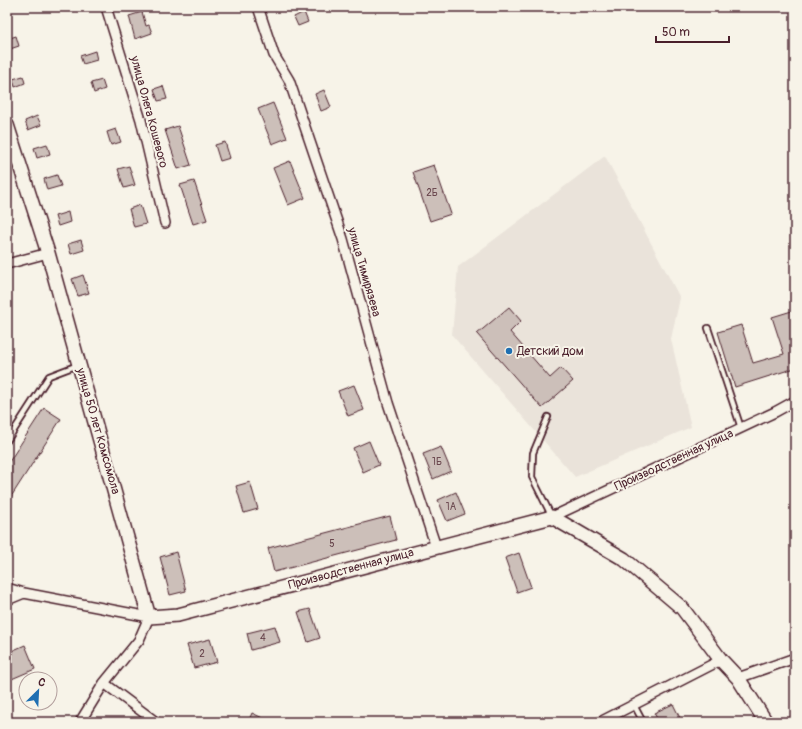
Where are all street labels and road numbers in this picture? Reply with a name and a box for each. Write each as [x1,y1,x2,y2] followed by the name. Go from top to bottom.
[127,53,171,170] street label: улица Олега Кошевого
[344,225,384,319] street label: улица Тимирязева
[73,365,123,496] street label: улица 50 лет Комсомола
[612,426,736,494] street label: Производственная улица
[287,545,416,593] street label: Производственная улица

